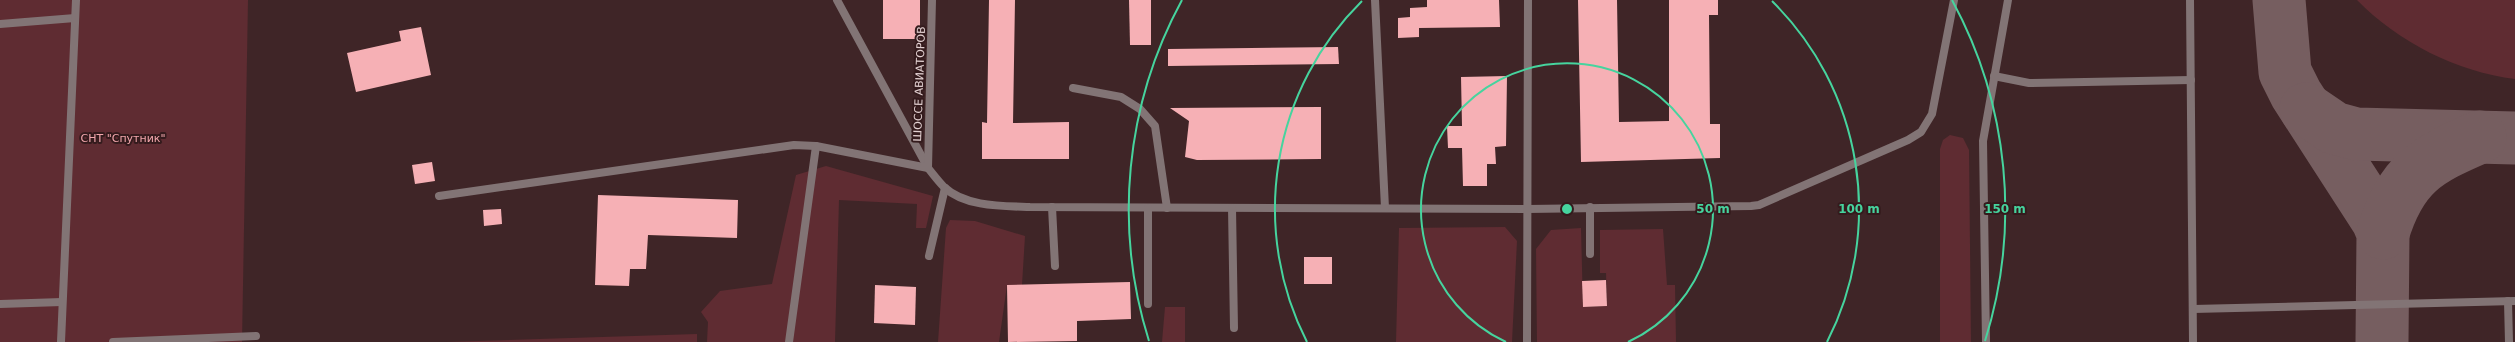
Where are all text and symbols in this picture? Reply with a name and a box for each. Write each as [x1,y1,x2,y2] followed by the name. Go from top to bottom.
[911,26,928,142] street label: ШОССЕ АВИАТОРОВ
[80,132,166,145] park label: СНТ "Спутник"
[1560,202,1574,216] centre of rings
[1696,202,1730,216] text: 50 m
[1838,202,1880,216] text: 100 m
[1984,202,2026,216] text: 150 m

